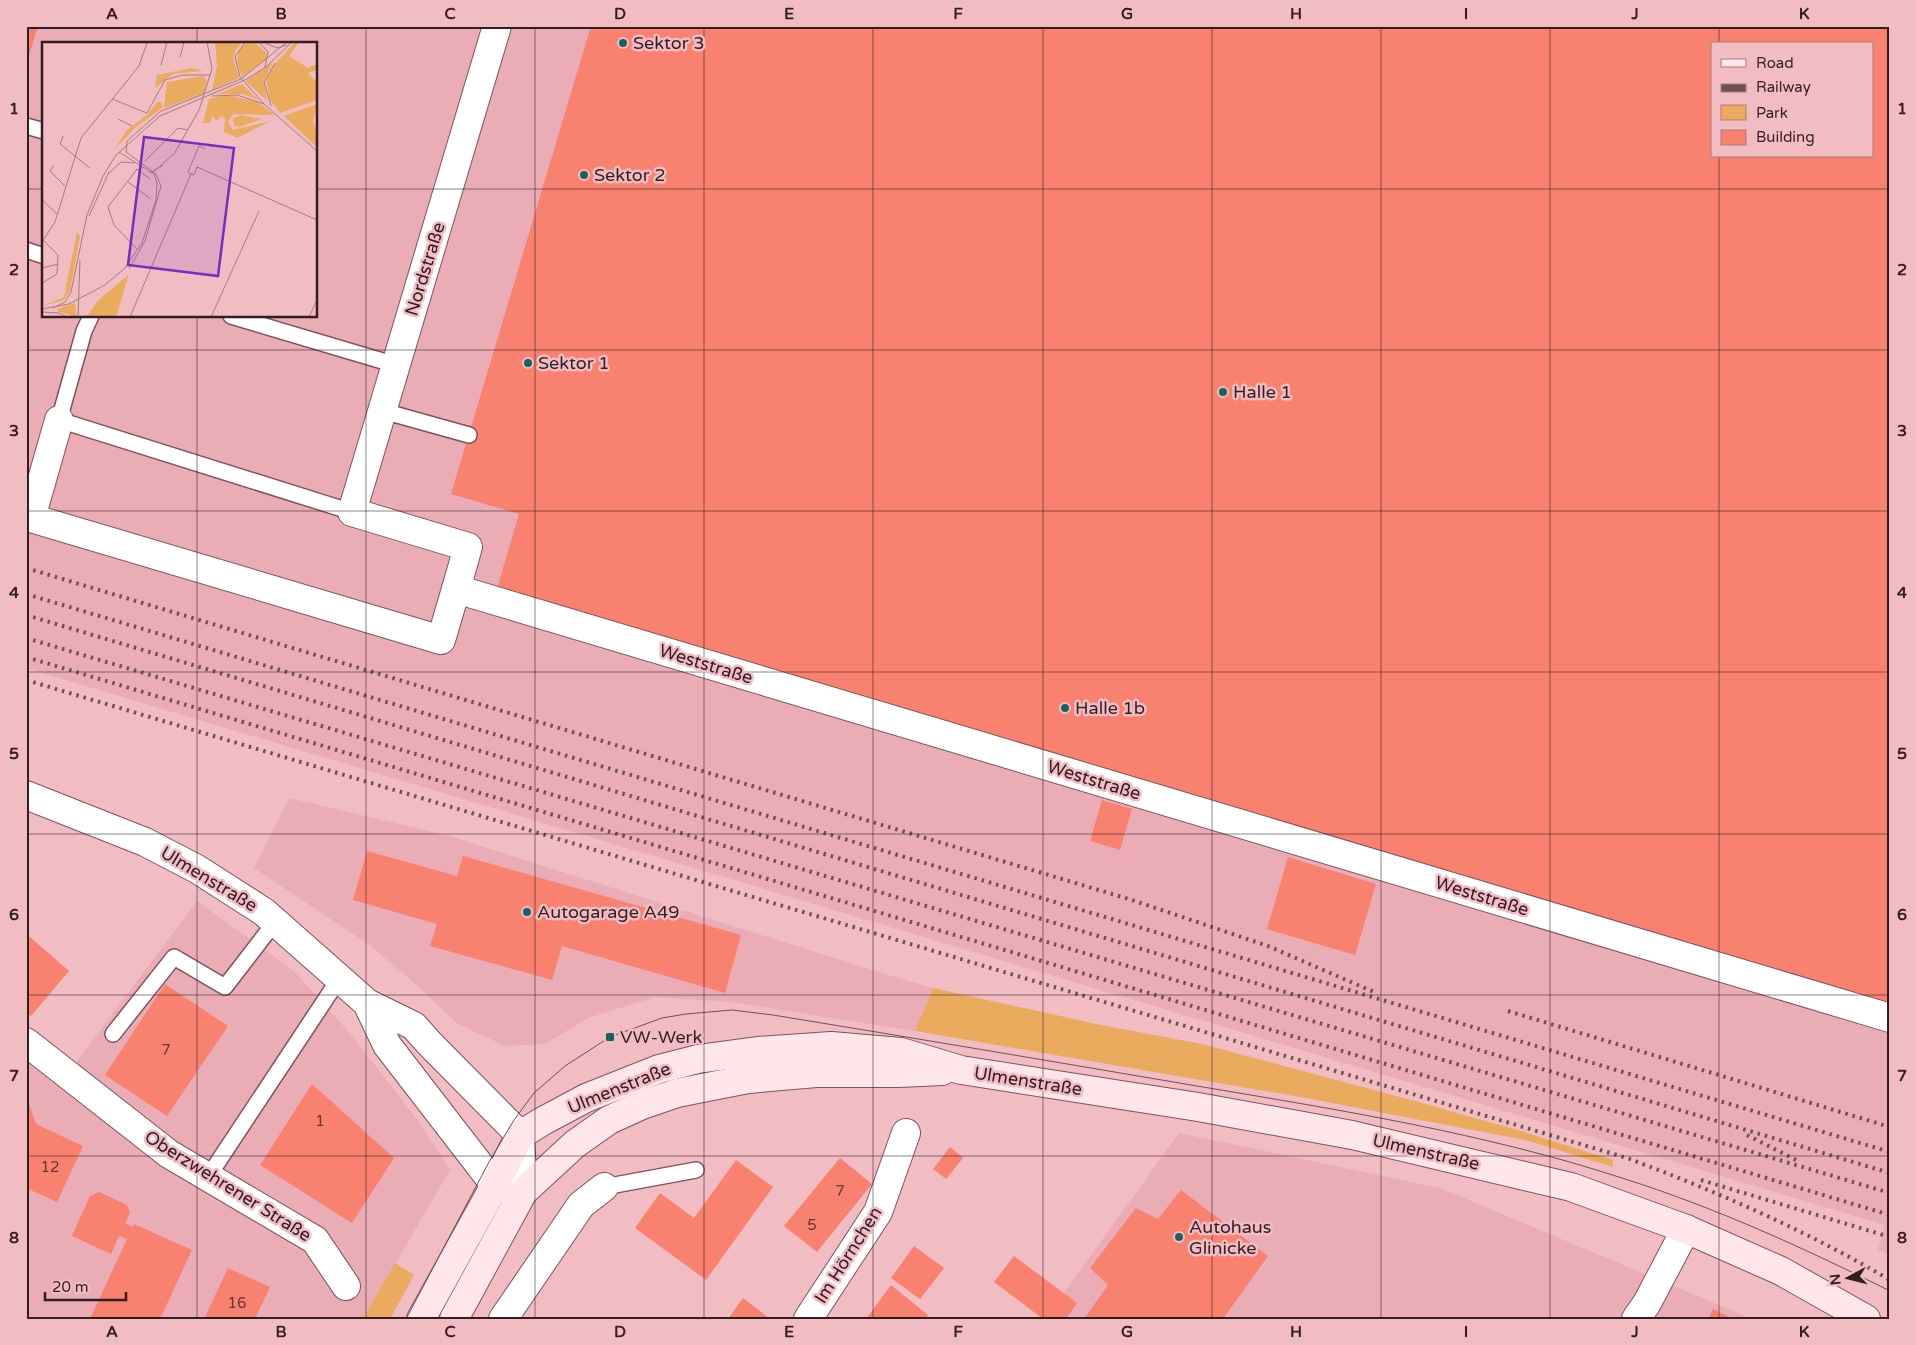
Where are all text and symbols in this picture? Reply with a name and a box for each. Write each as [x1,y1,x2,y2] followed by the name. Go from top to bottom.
[106,4,118,24] text: A
[275,4,287,24] text: B
[444,4,456,24] text: C
[614,4,626,24] text: D
[784,4,794,24] text: E
[953,4,963,24] text: F
[1121,4,1133,24] text: G
[1290,4,1302,24] text: H
[1464,4,1468,24] text: I
[1630,4,1639,24] text: J
[1799,4,1810,24] text: K
[633,32,705,54] place label: Sektor 3
[617,37,629,49] marker: Sektor 3
[42,42,318,318] inset map
[1711,42,1874,158] legend
[1756,54,1794,72] text: Road
[1756,78,1811,96] text: Railway
[9,99,19,119] text: 1
[1897,99,1907,119] text: 1
[1756,104,1788,122] text: Park
[1756,128,1815,146] text: Building
[594,164,666,186] place label: Sektor 2
[578,169,590,181] marker: Sektor 2
[400,220,450,318] street label: Nordstraße
[9,260,19,280] text: 2
[1897,260,1907,280] text: 2
[538,352,610,374] place label: Sektor 1
[522,357,534,369] marker: Sektor 1
[1233,381,1292,403] place label: Halle 1
[1217,386,1229,398] marker: Halle 1
[9,421,19,441] text: 3
[1897,421,1907,441] text: 3
[9,583,19,603] text: 4
[1897,583,1907,603] text: 4
[657,639,755,689] street label: Weststraße
[1075,697,1145,719] place label: Halle 1b
[1059,702,1071,714] marker: Halle 1b
[9,744,19,764] text: 5
[1897,744,1907,764] text: 5
[1045,755,1143,805] street label: Weststraße
[157,841,261,917] street label: Ulmenstraße
[1433,871,1531,921] street label: Weststraße
[537,901,680,923] place label: Autogarage A49
[9,905,19,925] text: 6
[1897,905,1907,925] text: 6
[521,906,533,918] marker: Autogarage A49
[620,1026,703,1048] place label: VW-Werk
[604,1031,616,1043] marker: VW-Werk
[161,1041,171,1059] house number: 7
[564,1057,674,1119] street label: Ulmenstraße
[972,1062,1084,1100] street label: Ulmenstraße
[9,1066,19,1086] text: 7
[1897,1066,1907,1086] text: 7
[315,1112,325,1130] house number: 1
[141,1126,315,1246] street label: Oberzwehrener Straße
[1370,1129,1482,1175] street label: Ulmenstraße
[41,1158,59,1176] house number: 12
[835,1182,845,1200] house number: 7
[810,1203,886,1307] street label: Im Hörnchen
[807,1216,817,1234] house number: 5
[1189,1216,1271,1259] place label: Autohaus Glinicke
[9,1228,19,1248] text: 8
[1897,1228,1907,1248] text: 8
[1173,1231,1185,1243] marker: Autohaus Glinicke
[1824,1252,1874,1302] north arrow
[45,1270,126,1302] scale bar
[1826,1273,1845,1286] text: N
[52,1278,89,1296] text: 20 m
[228,1294,246,1312] house number: 16
[106,1322,118,1342] text: A
[275,1322,287,1342] text: B
[444,1322,456,1342] text: C
[614,1322,626,1342] text: D
[784,1322,794,1342] text: E
[953,1322,963,1342] text: F
[1121,1322,1133,1342] text: G
[1290,1322,1302,1342] text: H
[1464,1322,1468,1342] text: I
[1630,1322,1639,1342] text: J
[1799,1322,1810,1342] text: K

